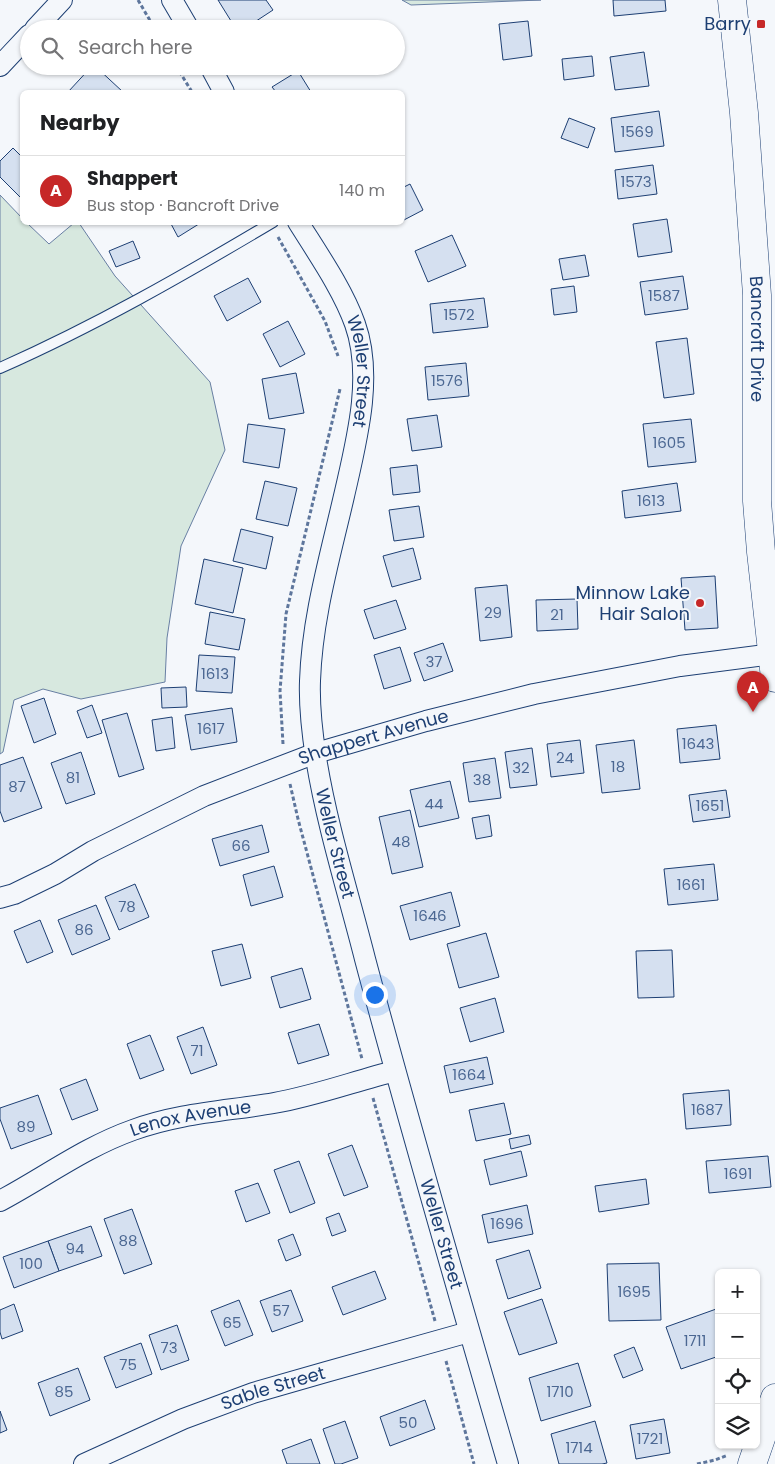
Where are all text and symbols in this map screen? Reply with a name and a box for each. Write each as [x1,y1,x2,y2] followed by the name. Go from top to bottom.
[704,11,751,36] place label: Barry
[755,18,767,30] marker: Barry
[20,20,405,75] search box
[38,34,66,62] icon: search
[78,34,192,61] text: Search here
[40,108,120,137] text: Nearby
[620,121,654,142] house number: 1569
[87,165,178,192] text: Shappert
[620,171,652,192] house number: 1573
[50,179,62,202] text: A
[339,179,385,202] text: 140 m
[87,194,279,217] text: Bus stop · Bancroft Drive
[744,275,770,402] street label: Bancroft Drive
[648,285,680,306] house number: 1587
[443,304,475,325] house number: 1572
[341,312,376,429] street label: Weller Street
[431,370,463,391] house number: 1576
[652,432,686,453] house number: 1605
[637,490,665,511] house number: 1613
[576,580,690,626] place label: Minnow Lake Hair Salon
[694,597,706,609] marker: Minnow Lake Hair Salon
[484,602,502,623] house number: 29
[550,604,564,625] house number: 21
[425,651,443,672] house number: 37
[201,663,229,684] house number: 1613
[737,671,769,712] pin: A
[294,703,451,771] street label: Shappert Avenue
[197,718,225,739] house number: 1617
[682,733,714,754] house number: 1643
[556,747,574,768] house number: 24
[611,756,625,777] house number: 18
[512,757,530,778] house number: 32
[66,767,80,788] house number: 81
[473,769,491,790] house number: 38
[8,776,26,797] house number: 87
[310,786,361,901] street label: Weller Street
[425,793,443,814] house number: 44
[696,795,724,816] house number: 1651
[392,831,410,852] house number: 48
[231,835,251,856] house number: 66
[677,874,705,895] house number: 1661
[118,896,136,917] house number: 78
[413,905,447,926] house number: 1646
[75,919,94,940] house number: 86
[362,982,388,1008] your location
[191,1040,204,1061] house number: 71
[452,1064,486,1085] house number: 1664
[126,1094,253,1142] street label: Lenox Avenue
[691,1099,723,1120] house number: 1687
[17,1116,35,1137] house number: 89
[724,1163,752,1184] house number: 1691
[414,1176,469,1292] street label: Weller Street
[490,1213,524,1234] house number: 1696
[119,1230,137,1251] house number: 88
[66,1238,84,1259] house number: 94
[19,1253,43,1274] house number: 100
[715,1269,760,1449] map controls
[715,1269,760,1314] button: +
[617,1281,651,1302] house number: 1695
[272,1300,290,1321] house number: 57
[223,1312,241,1333] house number: 65
[715,1314,760,1359] button: −
[684,1330,706,1351] house number: 1711
[160,1337,178,1358] house number: 73
[119,1354,137,1375] house number: 75
[715,1359,760,1404] button: locate
[217,1360,328,1416] street label: Sable Street
[55,1381,73,1402] house number: 85
[546,1381,574,1402] house number: 1710
[715,1404,760,1449] button: layers
[399,1412,417,1433] house number: 50
[637,1428,663,1449] house number: 1721
[565,1437,593,1458] house number: 1714

